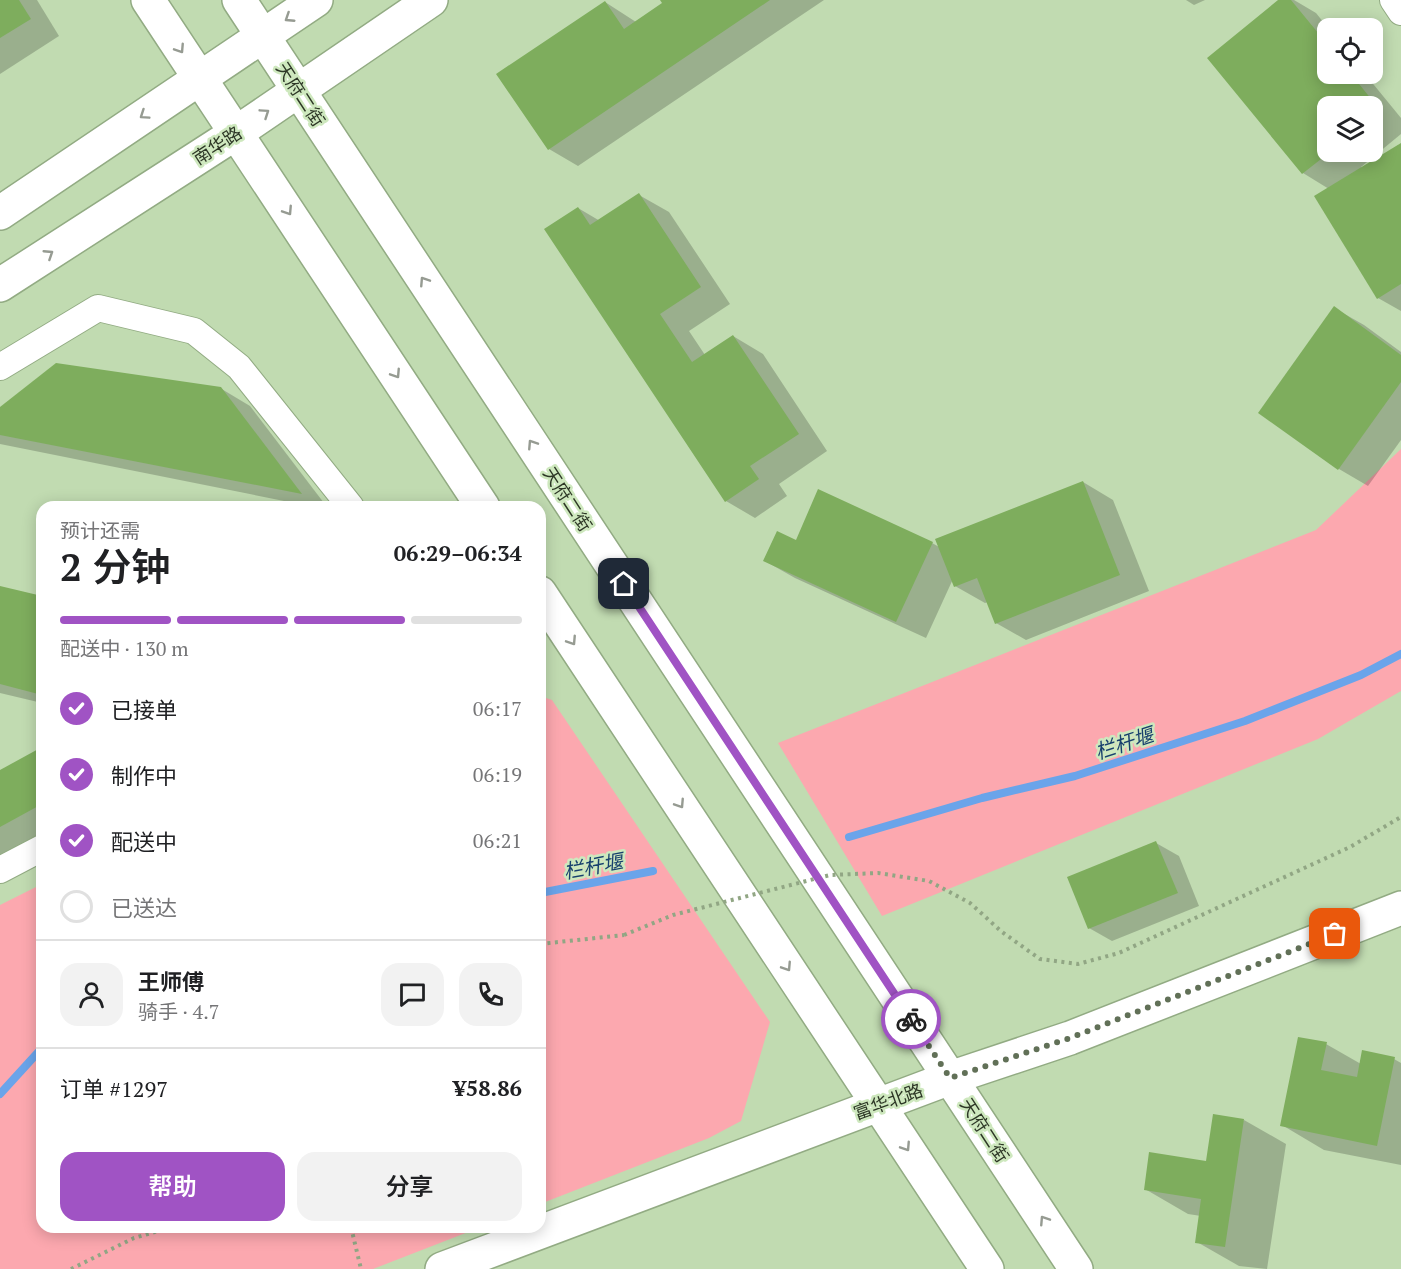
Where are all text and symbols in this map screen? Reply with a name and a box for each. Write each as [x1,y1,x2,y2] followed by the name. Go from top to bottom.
[285,10,295,22] one-way arrow
[1317,18,1383,162] map controls
[1317,18,1383,84] button: locate
[173,43,185,53] one-way arrow
[271,57,331,131] street label: 天府二街
[1317,96,1383,162] button: layers
[140,108,151,119] one-way arrow
[259,109,270,120] one-way arrow
[188,120,246,170] street label: 南华路
[281,205,292,216] one-way arrow
[43,249,53,261] one-way arrow
[420,277,432,287] one-way arrow
[388,368,400,378] one-way arrow
[528,440,539,451] one-way arrow
[538,462,598,536] street label: 天府二街
[60,517,140,544] text: 预计还需
[394,538,522,567] text: 06:29–06:34
[60,540,171,592] text: 2 分钟
[598,558,649,609] pin
[607,567,640,600] icon: home
[60,635,189,662] text: 配送中 · 130 m
[565,635,576,646] one-way arrow
[60,692,93,725] icon: check
[111,695,177,724] text: 已接单
[473,695,522,722] text: 06:17
[1091,720,1160,765] water label: 栏杆堰
[60,758,93,791] icon: check
[111,761,177,790] text: 制作中
[473,761,522,788] text: 06:19
[672,798,684,808] one-way arrow
[60,824,93,857] icon: check
[111,827,177,856] text: 配送中
[473,827,522,854] text: 06:21
[561,846,628,885] water label: 栏杆堰
[111,893,177,922] text: 已送达
[1309,908,1360,959] pin
[1318,917,1351,950] icon: bag
[780,960,791,971] one-way arrow
[60,963,123,1026] button: person
[381,963,444,1026] button: chat
[459,963,522,1026] button: phone
[138,967,204,996] text: 王师傅
[881,989,941,1049] courier
[138,998,219,1025] text: 骑手 · 4.7
[895,1003,928,1036] icon: bike
[453,1073,522,1102] text: ¥58.86
[60,1074,168,1103] text: 订单 #1297
[850,1077,926,1125] street label: 富华北路
[955,1093,1015,1167] street label: 天府二街
[899,1140,910,1151] one-way arrow
[60,1152,285,1221] button: 帮助
[297,1152,522,1221] button: 分享
[1040,1216,1051,1227] one-way arrow

